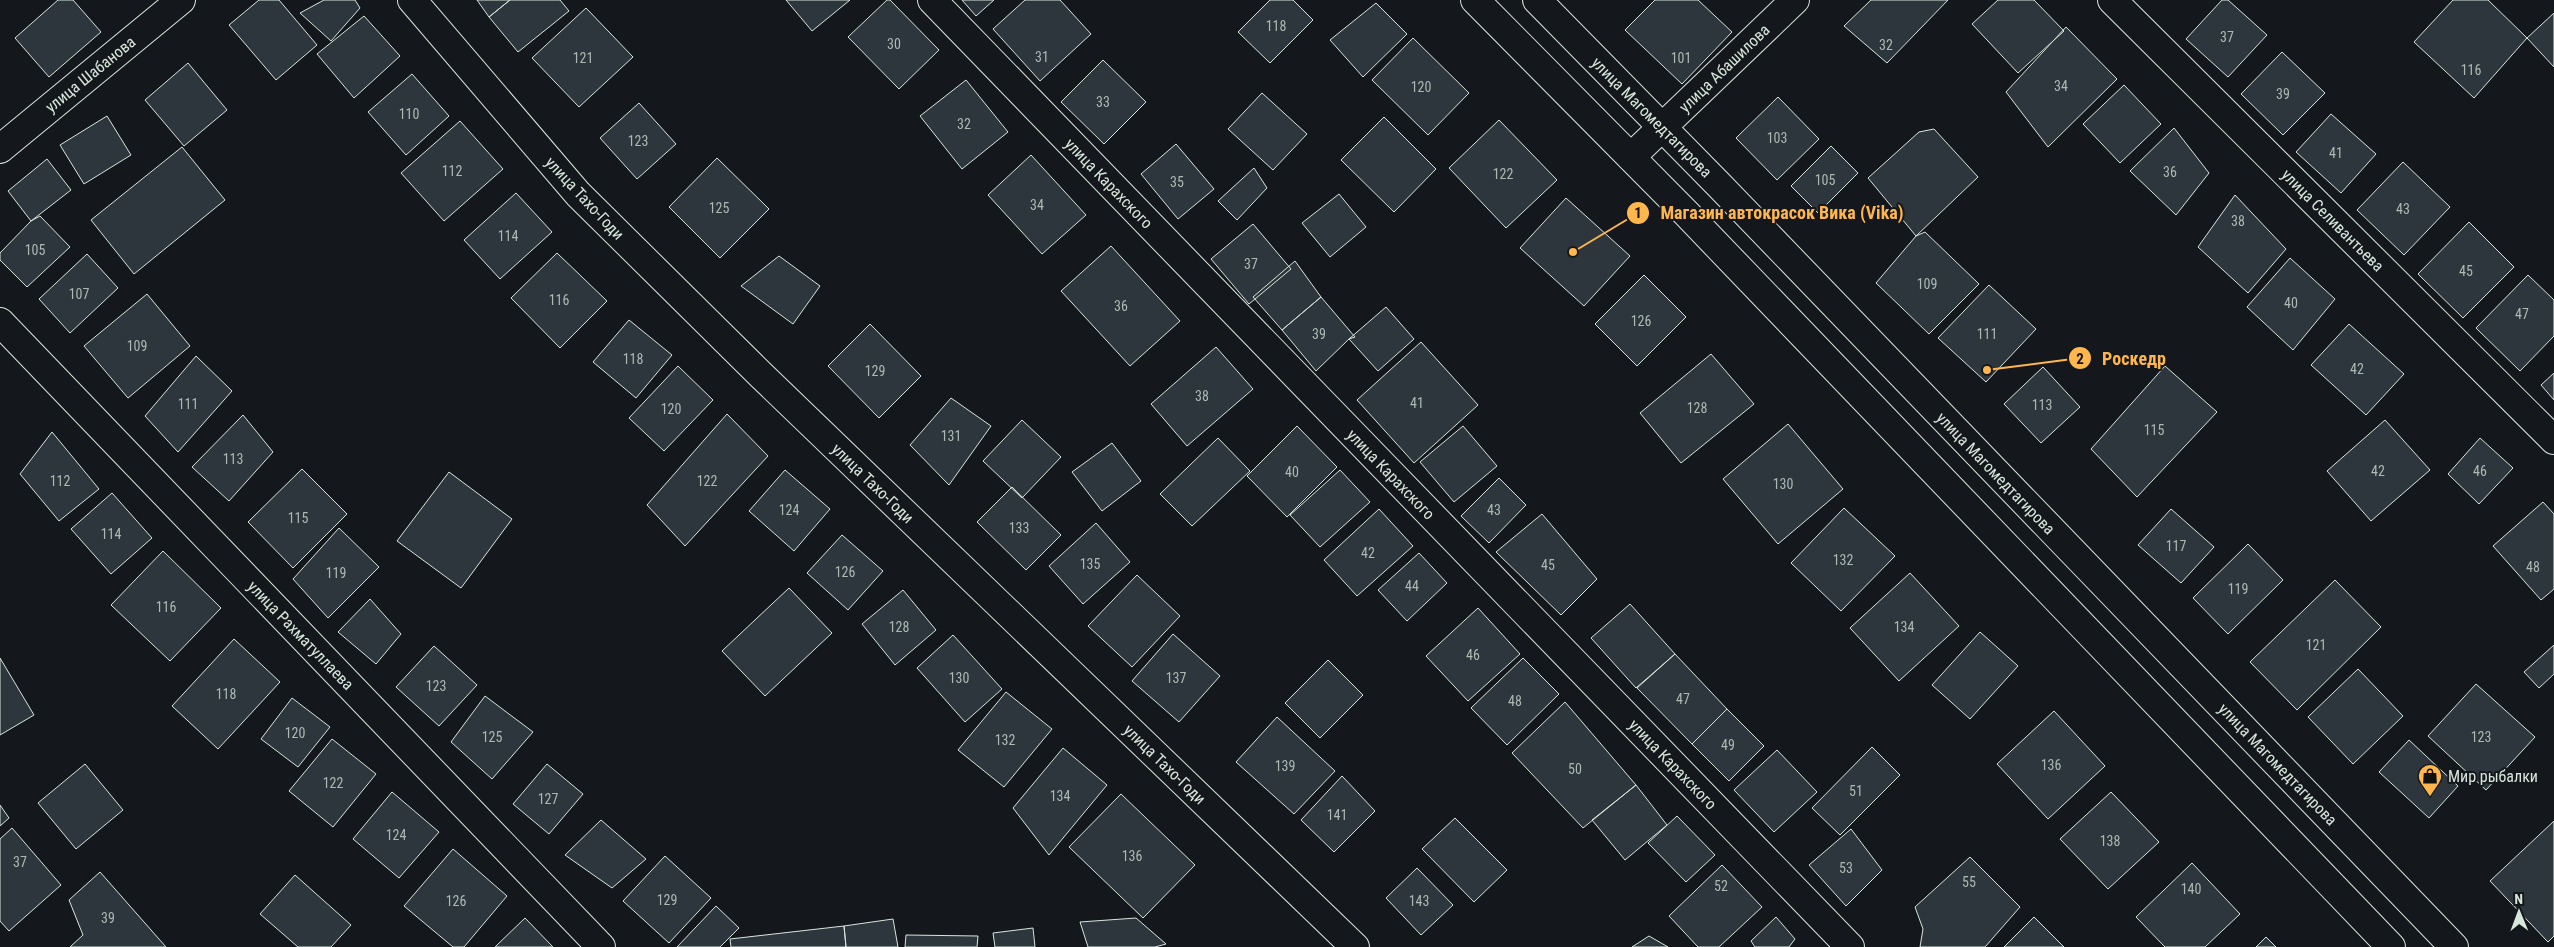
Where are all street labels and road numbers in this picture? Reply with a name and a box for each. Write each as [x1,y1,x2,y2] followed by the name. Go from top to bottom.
[1675,20,1774,116] street label: улица Абашилова
[41,32,139,117] street label: улица Шабанова
[1588,53,1716,181] street label: улица Магомедтагирова
[1061,134,1157,232] street label: улица Карахского
[541,153,628,244] street label: улица Тахо-Годи
[2278,165,2388,275] street label: улица Селивантьева
[1932,408,2059,538] street label: улица Магомедтагирова
[1343,425,1439,523] street label: улица Карахского
[828,440,918,527] street label: улица Тахо-Годи
[244,577,358,694] street label: улица Рахматуллаева
[2214,699,2341,829] street label: улица Магомедтагирова
[1625,715,1721,813] street label: улица Карахского
[1120,721,1210,808] street label: улица Тахо-Годи

